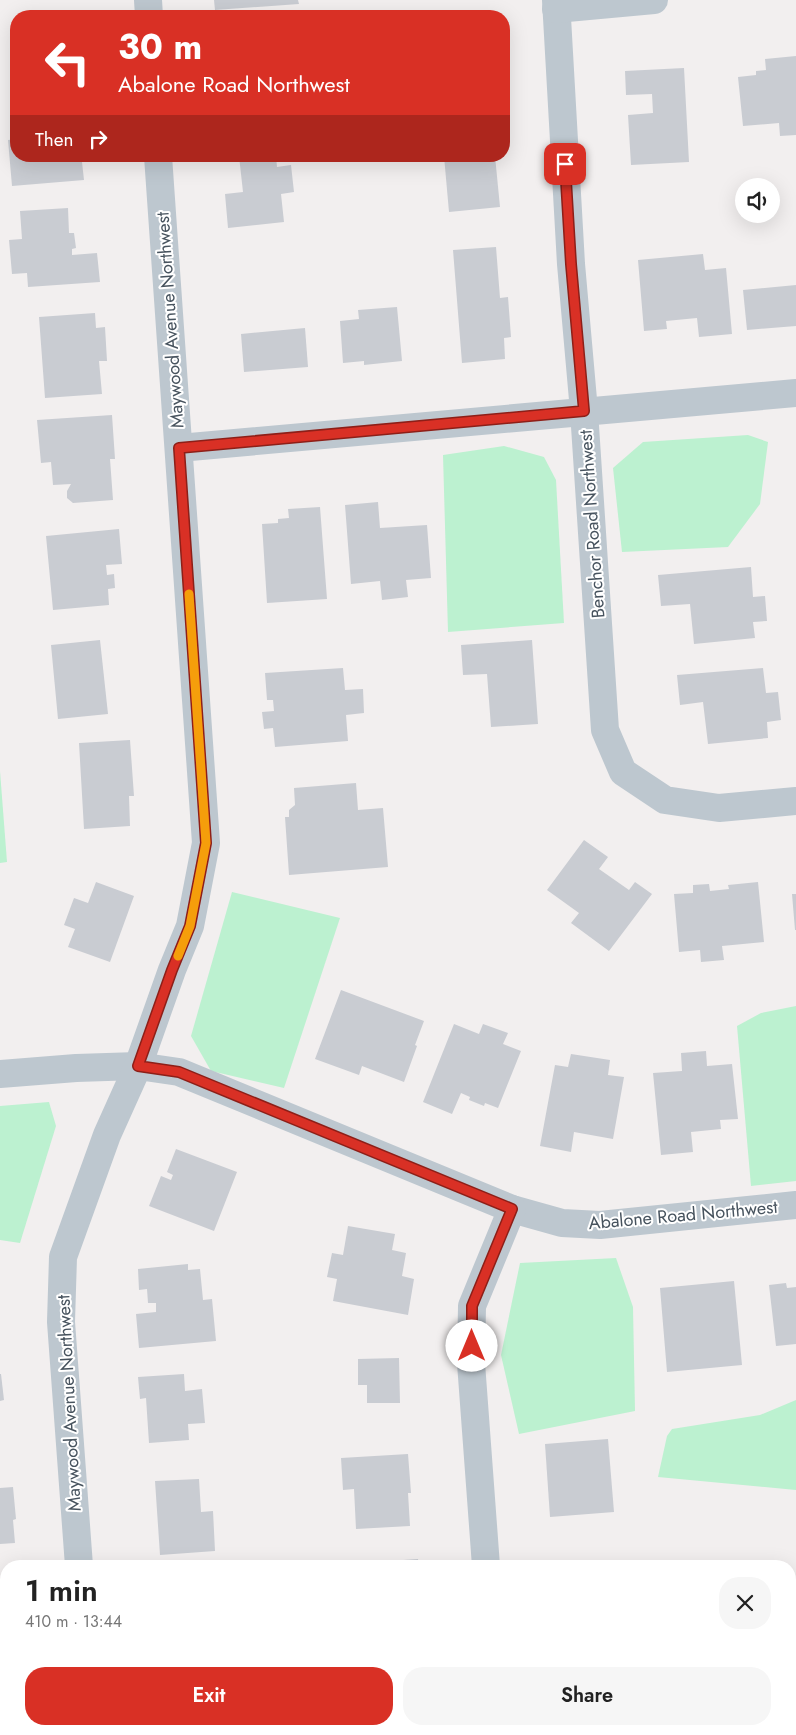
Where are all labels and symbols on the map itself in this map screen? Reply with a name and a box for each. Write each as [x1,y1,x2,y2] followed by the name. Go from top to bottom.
[544,143,586,185] pin
[149,210,191,429] street label: Maywood Avenue Northwest
[572,428,612,619] street label: Benchor Road Northwest
[587,1194,779,1236] street label: Abalone Road Northwest
[50,1293,88,1512] street label: Maywood Avenue Northwest
[445,1319,497,1371] position arrow

